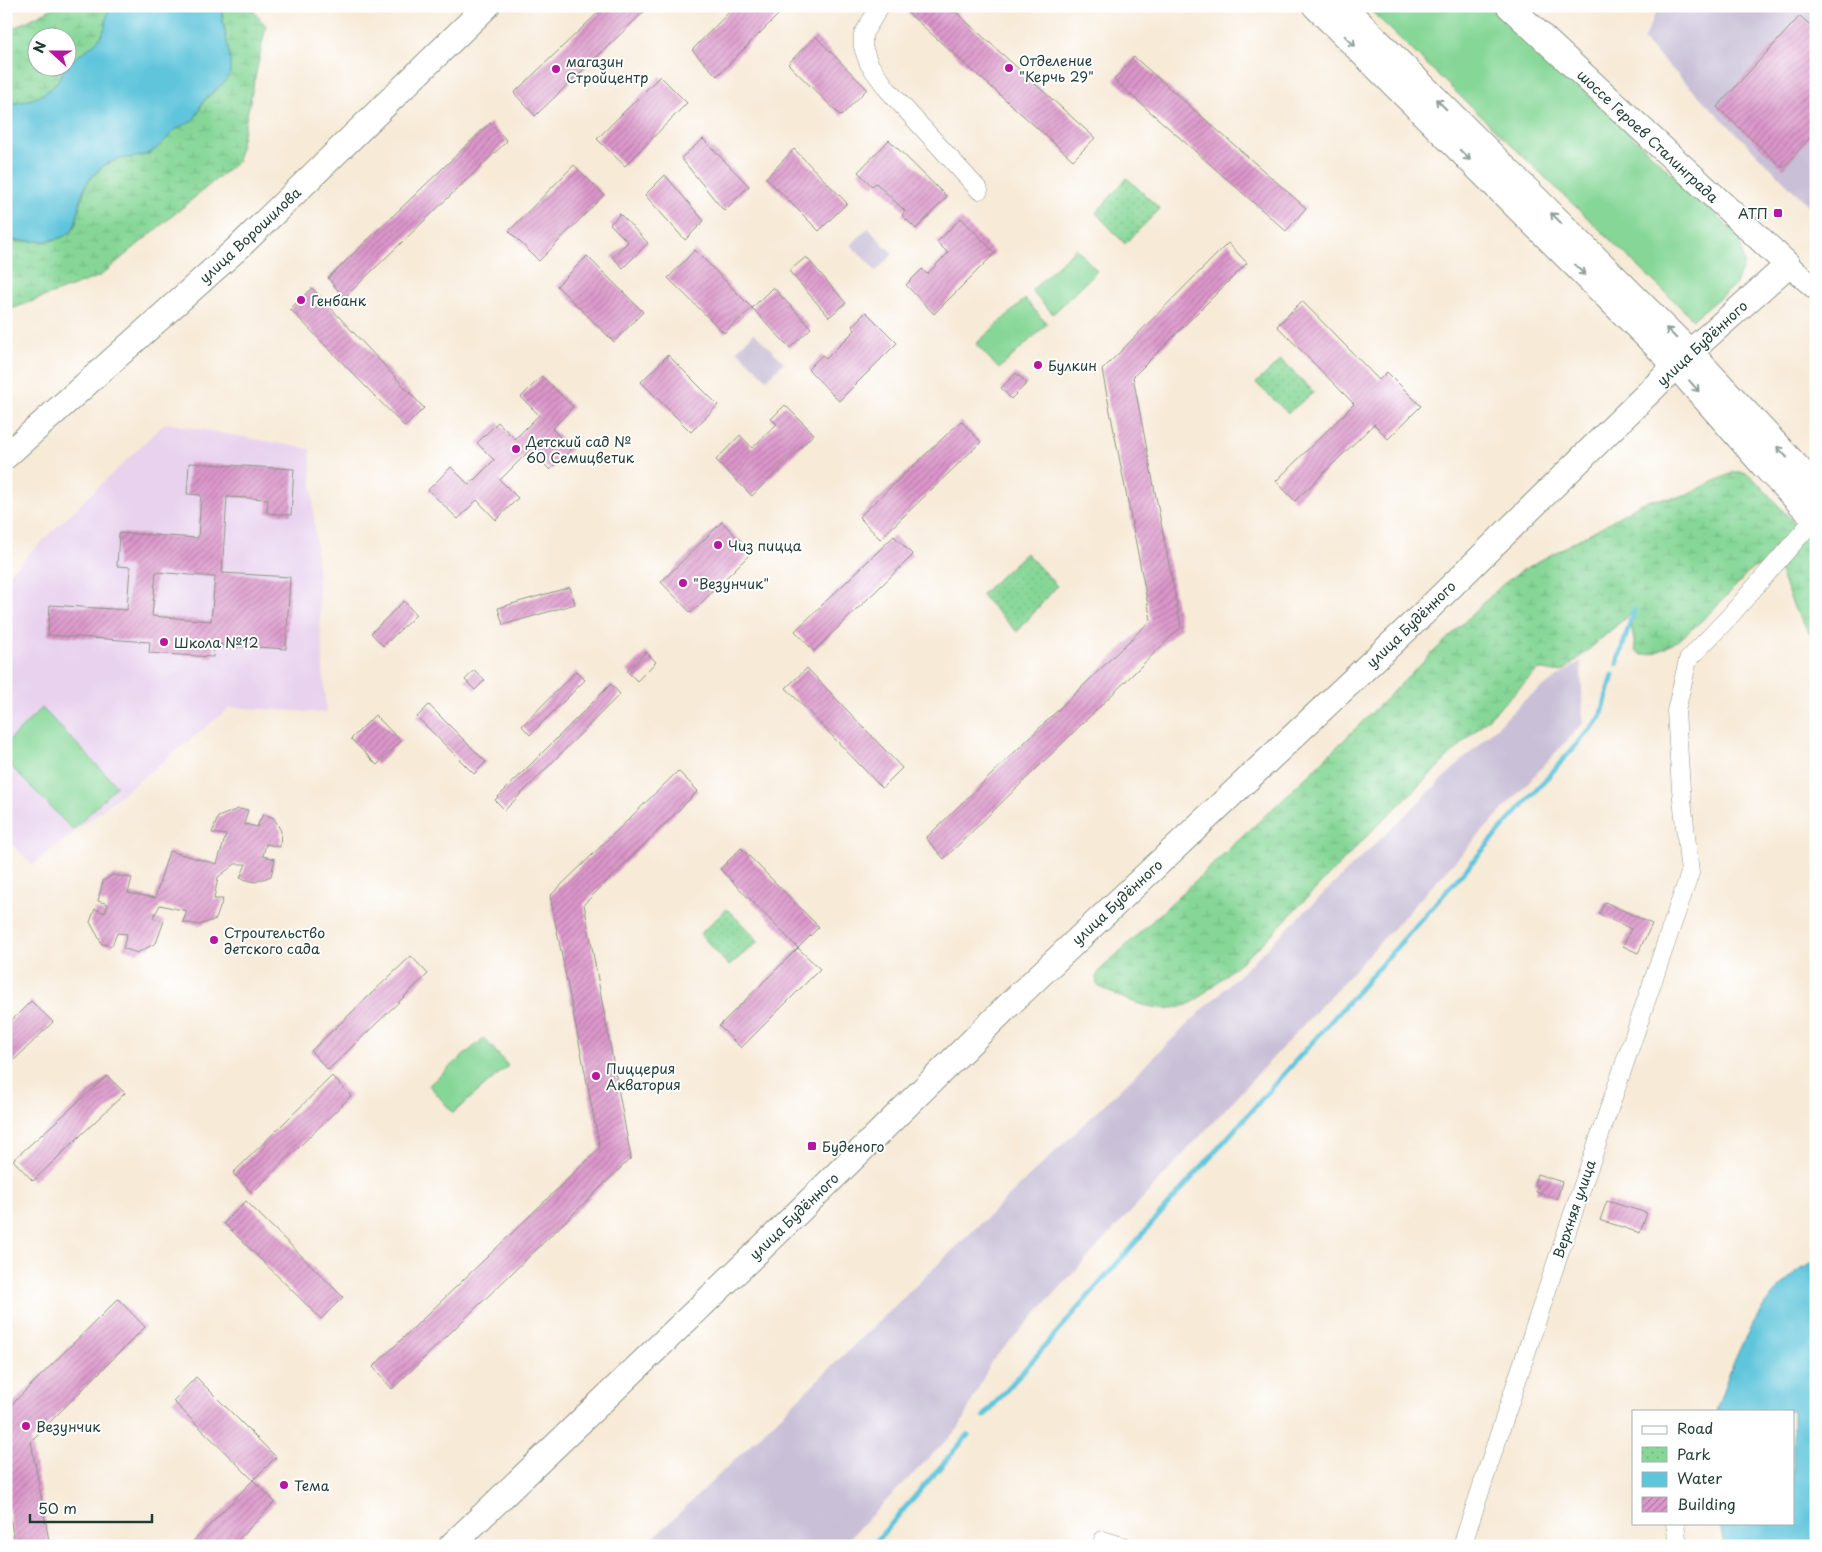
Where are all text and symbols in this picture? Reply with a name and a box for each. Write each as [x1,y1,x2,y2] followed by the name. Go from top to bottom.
[28,28,78,78] north arrow
[1344,34,1356,47] one-way arrow
[28,38,51,56] text: N
[1019,50,1094,87] place label: Отделение "Керчь 29"
[566,51,649,88] place label: магазин Стройцентр
[1003,62,1015,74] marker: Отделение "Керчь 29"
[550,63,562,75] marker: магазин Стройцентр
[1573,65,1724,208] street label: шоссе Героев Сталинграда
[1435,97,1447,110] one-way arrow
[1459,149,1471,162] one-way arrow
[194,182,306,288] street label: улица Ворошилова
[1738,203,1768,224] place label: АТП
[1772,207,1784,219] marker: АТП
[1550,212,1562,224] one-way arrow
[1574,264,1586,276] one-way arrow
[311,290,367,311] place label: Генбанк
[295,294,307,306] marker: Генбанк
[1652,295,1752,391] street label: улица Будённого
[1665,327,1677,339] one-way arrow
[1048,355,1097,376] place label: Булкин
[1032,359,1044,371] marker: Булкин
[1688,380,1700,393] one-way arrow
[525,431,635,468] place label: Детский сад № 60 Семицветик
[510,443,522,455] marker: Детский сад № 60 Семицветик
[1776,445,1788,458] one-way arrow
[728,535,802,556] place label: Чиз пицца
[712,539,724,551] marker: Чиз пицца
[693,573,769,594] place label: "Везунчик"
[1361,576,1461,672] street label: улица Будённого
[677,577,689,589] marker: "Везунчик"
[174,632,259,653] place label: Школа №12
[158,636,170,648] marker: Школа №12
[1067,854,1167,950] street label: улица Будённого
[224,922,325,959] place label: Строительство детского сада
[208,934,220,946] marker: Строительство детского сада
[606,1058,681,1095] place label: Пиццерия Акватория
[590,1070,602,1082] marker: Пиццерия Акватория
[822,1136,885,1157] place label: Буденого
[806,1140,818,1152] marker: Буденого
[1547,1157,1601,1261] street label: Верхняя улица
[744,1168,844,1264] street label: улица Будённого
[1632,1410,1794,1524] legend
[36,1416,101,1437] place label: Везунчик
[1677,1416,1713,1439] text: Road
[20,1420,32,1432] marker: Везунчик
[1677,1442,1711,1465] text: Park
[1677,1466,1722,1489] text: Water
[294,1475,330,1496] place label: Тема
[278,1479,290,1491] marker: Тема
[30,1492,152,1524] scale bar
[1677,1492,1736,1515] text: Building
[38,1496,77,1519] text: 50 m

